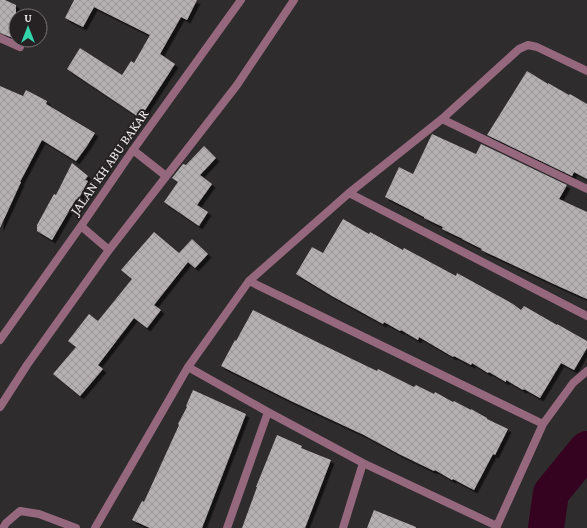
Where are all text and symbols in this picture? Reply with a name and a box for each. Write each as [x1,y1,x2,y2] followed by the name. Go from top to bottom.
[8,8,48,48] north arrow
[24,12,32,24] text: U
[65,106,152,219] street label: JALAN KH ABU BAKAR

